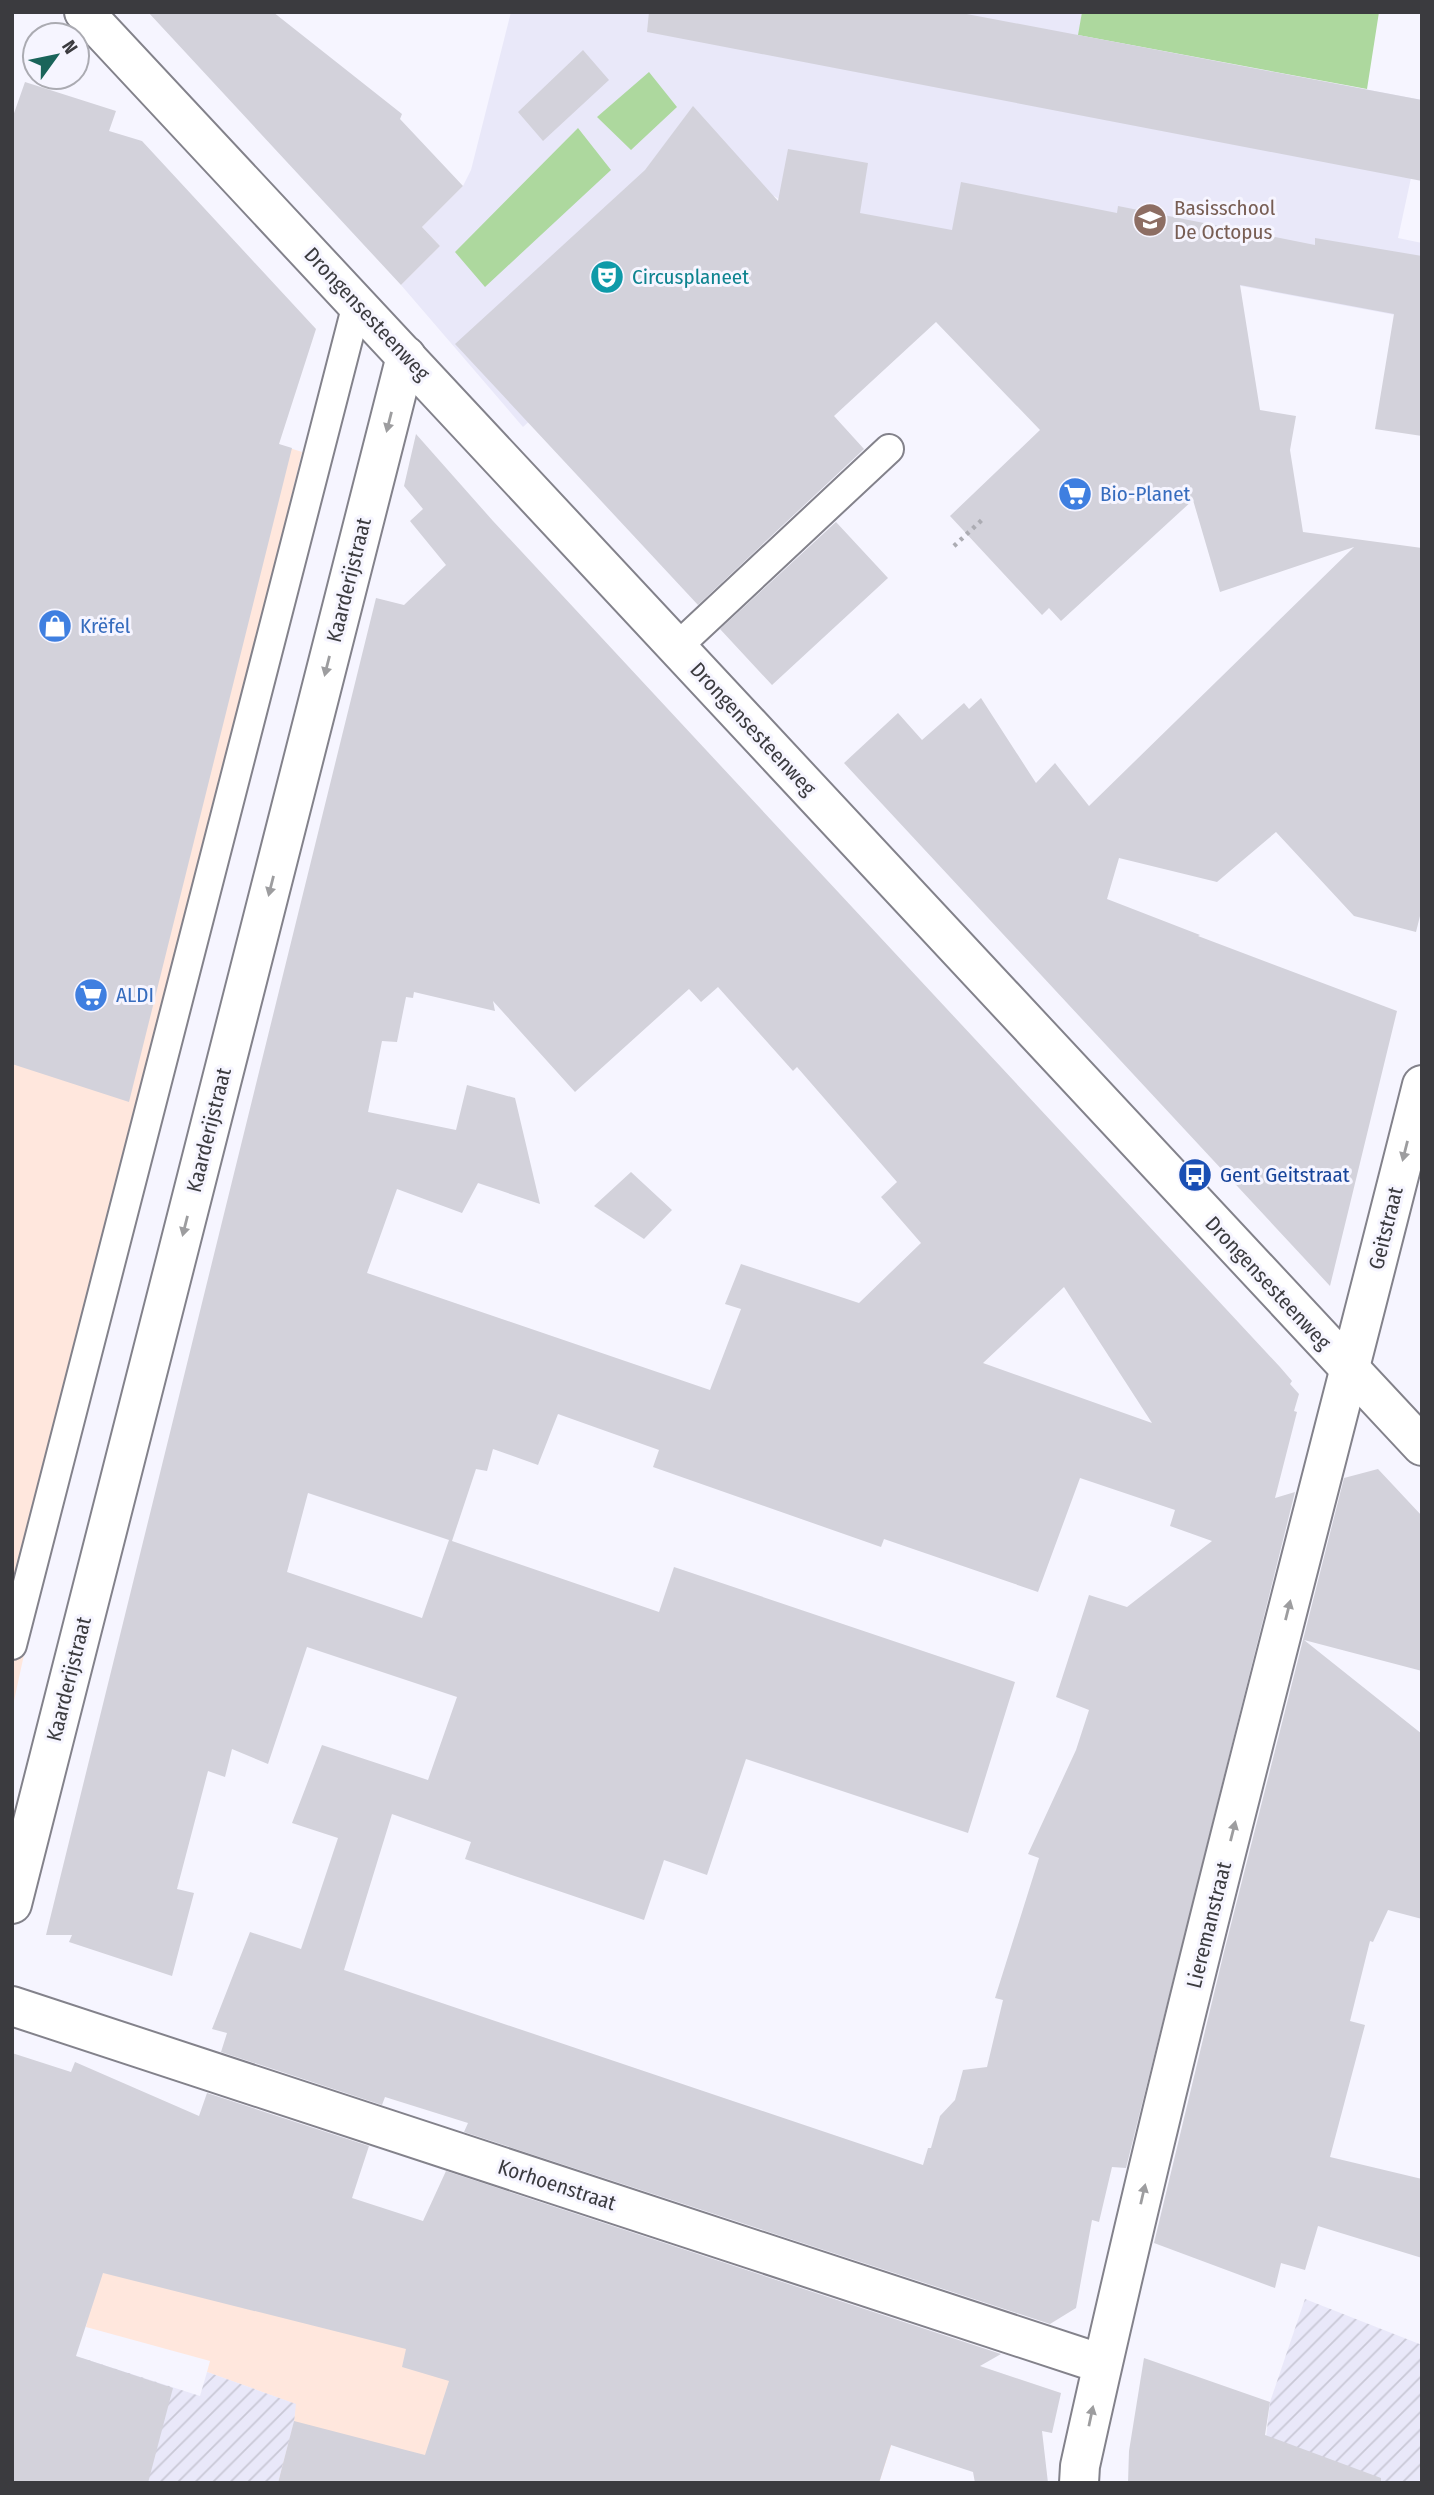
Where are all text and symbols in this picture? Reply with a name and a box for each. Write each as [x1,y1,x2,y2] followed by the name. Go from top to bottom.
[21,21,91,91] north arrow
[57,36,83,58] text: N
[1174,195,1276,245] place label: Basisschool De Octopus
[1131,201,1169,239] school or university icon: Basisschool De Octopus
[299,242,435,386] street label: Drongensesteenweg
[588,258,626,296] theatre icon: Circusplaneet
[632,264,749,290] place label: Circusplaneet
[383,411,394,433] one-way arrow
[1056,475,1094,513] supermarket icon: Bio-Planet
[1100,481,1191,507] place label: Bio-Planet
[321,515,377,645] street label: Kaarderijstraat
[36,607,74,645] shop icon: Krëfel
[80,613,131,639] place label: Krëfel
[321,655,332,677] one-way arrow
[685,657,821,801] street label: Drongensesteenweg
[265,876,276,898] one-way arrow
[72,976,110,1014] supermarket icon: ALDI
[116,982,154,1008] place label: ALDI
[181,1065,237,1195] street label: Kaarderijstraat
[1399,1140,1410,1162] one-way arrow
[1176,1156,1214,1194] bus stop icon: Gent Geitstraat
[1220,1162,1350,1188] place label: Gent Geitstraat
[1363,1184,1409,1272] street label: Geitstraat
[1200,1211,1336,1355] street label: Drongensesteenweg
[179,1215,190,1237] one-way arrow
[1283,1599,1294,1621] one-way arrow
[41,1614,97,1744] street label: Kaarderijstraat
[1228,1819,1239,1841] one-way arrow
[1181,1859,1237,1991] street label: Lieremanstraat
[495,2154,619,2216] street label: Korhoenstraat
[1138,2183,1149,2205] one-way arrow
[1086,2405,1097,2427] one-way arrow

